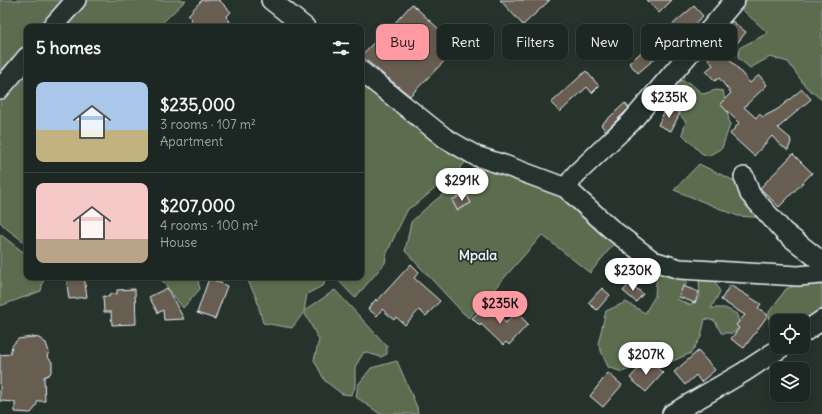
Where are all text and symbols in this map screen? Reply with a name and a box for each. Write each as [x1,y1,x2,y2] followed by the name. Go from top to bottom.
[376,24,429,60] chip: Buy
[437,24,494,60] chip: Rent
[502,24,568,60] chip: Filters
[576,24,633,60] chip: New
[641,24,737,60] chip: Apartment
[36,37,101,59] text: 5 homes
[330,37,352,59] icon: filters
[641,85,697,119] pin: $235K
[650,89,688,106] text: $235K
[160,94,235,116] text: $235,000
[68,98,116,146] icon: home
[160,116,256,133] text: 3 rooms · 107 m²
[160,133,223,150] text: Apartment
[434,168,490,202] pin: $291K
[445,172,480,189] text: $291K
[160,195,235,217] text: $207,000
[68,199,116,247] icon: home
[160,217,258,234] text: 4 rooms · 100 m²
[160,234,197,251] text: House
[459,246,497,264] district label: Mpala
[605,258,661,292] pin: $230K
[614,262,652,279] text: $230K
[472,291,528,325] pin: $235K
[481,295,519,312] text: $235K
[770,314,810,402] map controls
[770,314,810,354] button: locate
[618,342,674,376] pin: $207K
[627,346,665,363] text: $207K
[770,362,810,402] button: layers

